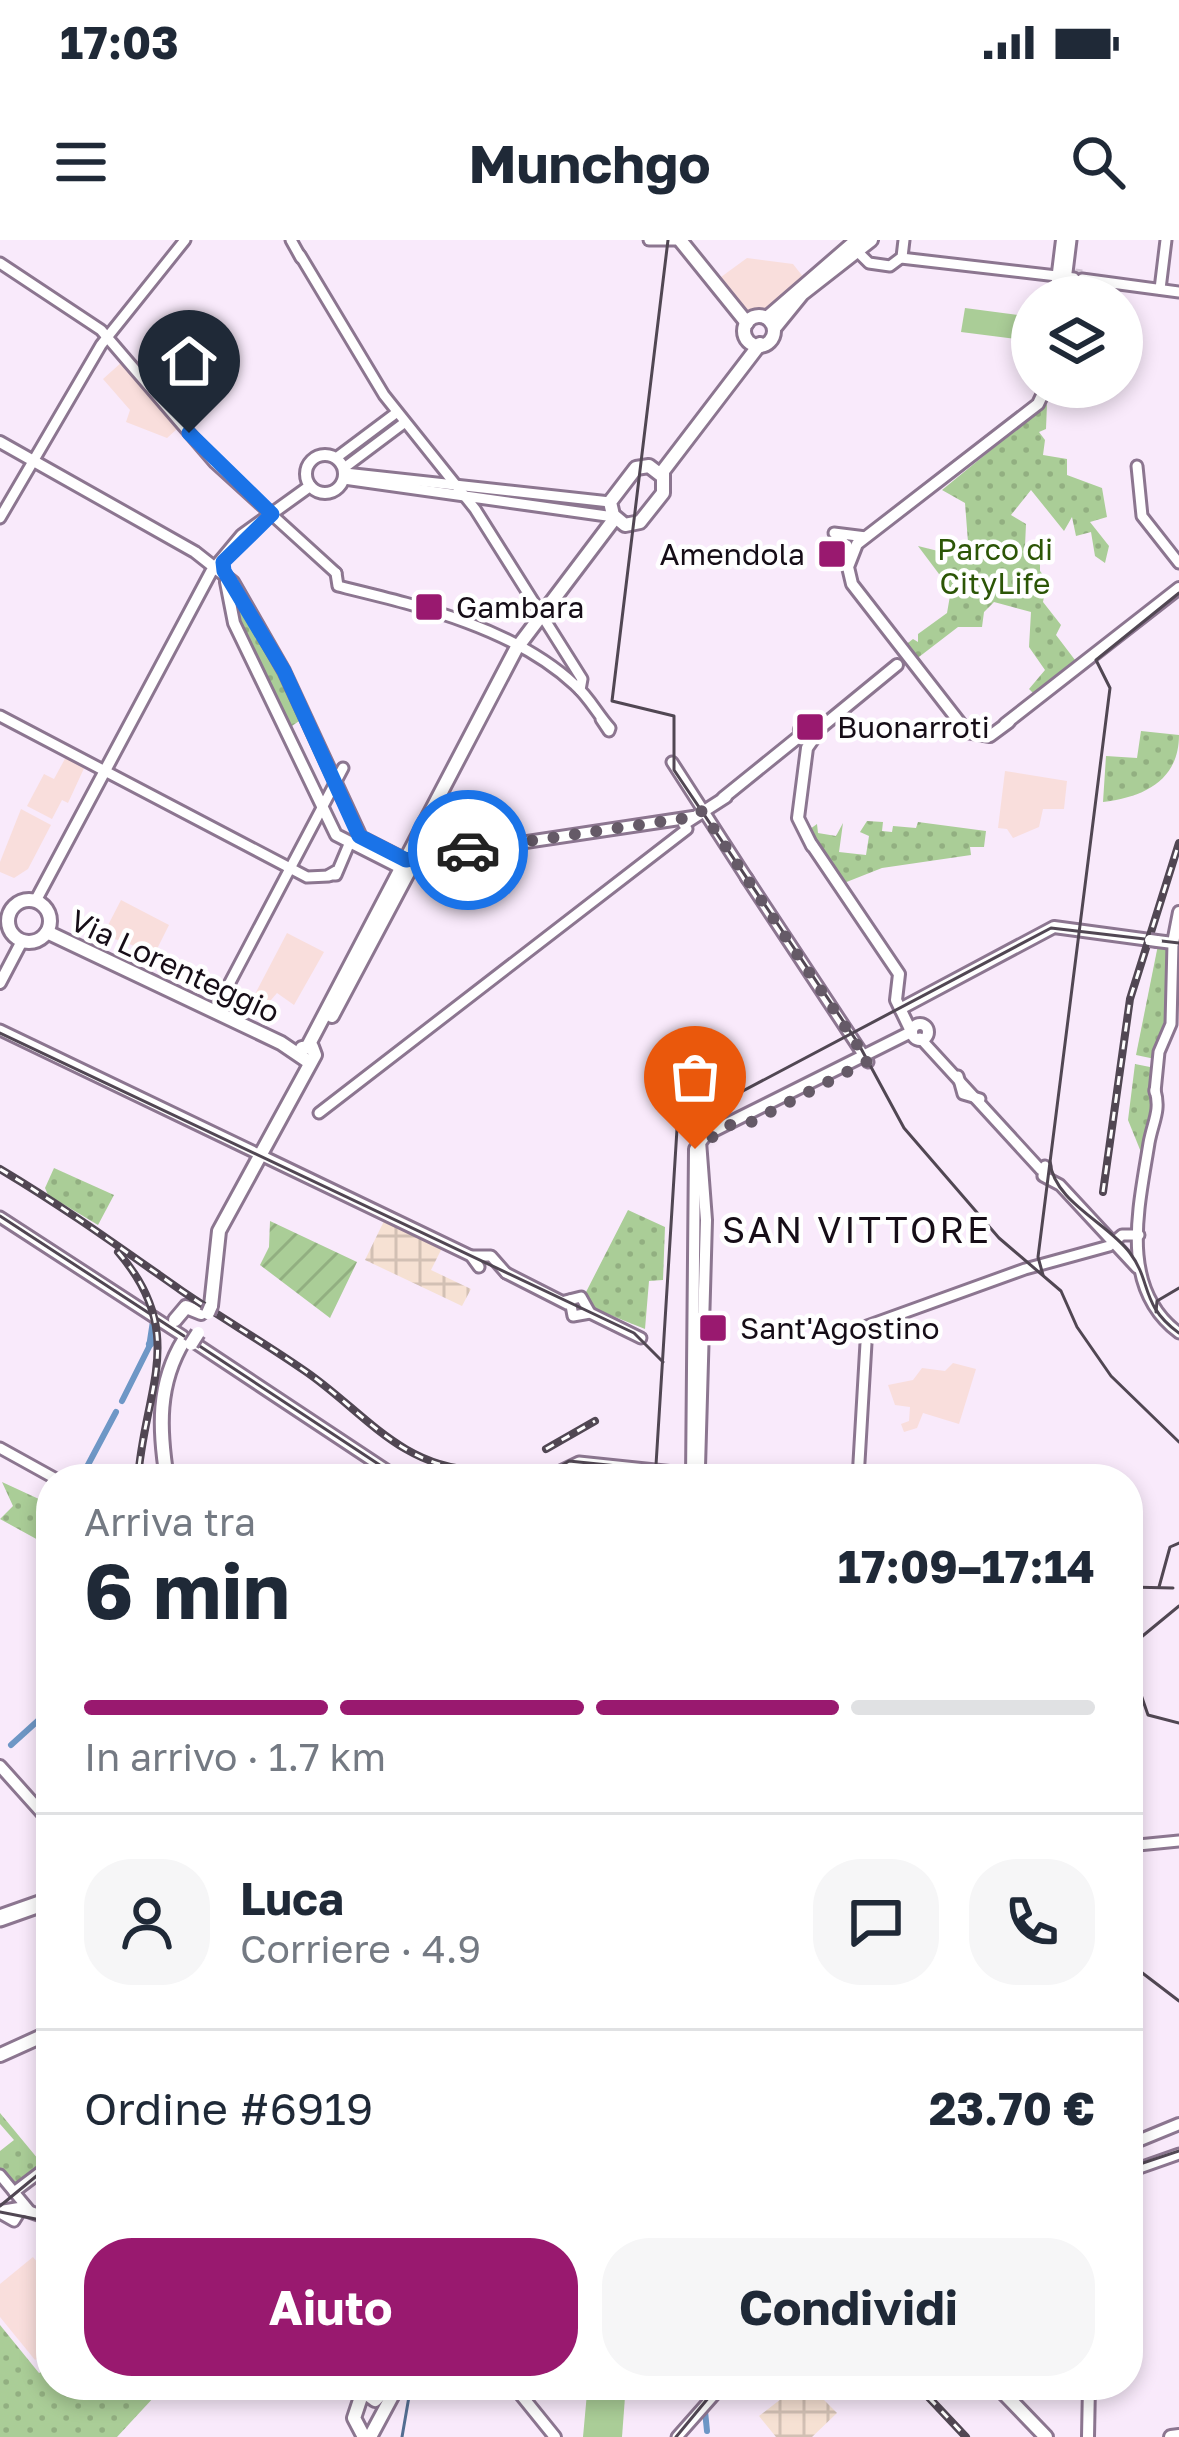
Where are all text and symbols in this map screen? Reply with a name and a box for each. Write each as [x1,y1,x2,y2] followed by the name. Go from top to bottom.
[60,15,179,69] text: 17:03
[48,129,114,195] icon: menu
[1065,129,1131,195] icon: search
[468,130,711,195] text: Munchgo
[1011,276,1143,408] map controls
[1011,276,1143,408] button: layers
[138,310,240,433] pin
[156,328,222,394] icon: home
[937,531,1053,601] park label: Parco di CityLife
[660,536,805,572] place label: Amendola
[816,538,848,570] marker: Amendola
[456,589,584,625] place label: Gambara
[413,591,445,623] marker: Gambara
[837,709,990,745] place label: Buonarroti
[794,711,826,743] marker: Buonarroti
[408,790,528,910] courier
[435,817,501,883] icon: car
[65,902,285,1030] street label: Via Lorenteggio
[644,1026,746,1149] pin
[662,1044,728,1110] icon: bag
[722,1208,992,1251] district label: SAN VITTORE
[740,1310,939,1346] place label: Sant'Agostino
[697,1312,729,1344] marker: Sant'Agostino
[84,1498,256,1545] text: Arriva tra
[838,1539,1095,1593] text: 17:09–17:14
[84,1543,290,1636] text: 6 min
[84,1733,386,1780] text: In arrivo · 1.7 km
[84,1859,210,1985] button: person
[813,1859,939,1985] button: chat
[969,1859,1095,1985] button: phone
[240,1871,344,1925] text: Luca
[240,1925,481,1972] text: Corriere · 4.9
[84,2081,373,2135] text: Ordine #6919
[929,2081,1095,2135] text: 23.70 €
[84,2238,578,2376] button: Aiuto
[602,2238,1095,2376] button: Condividi

